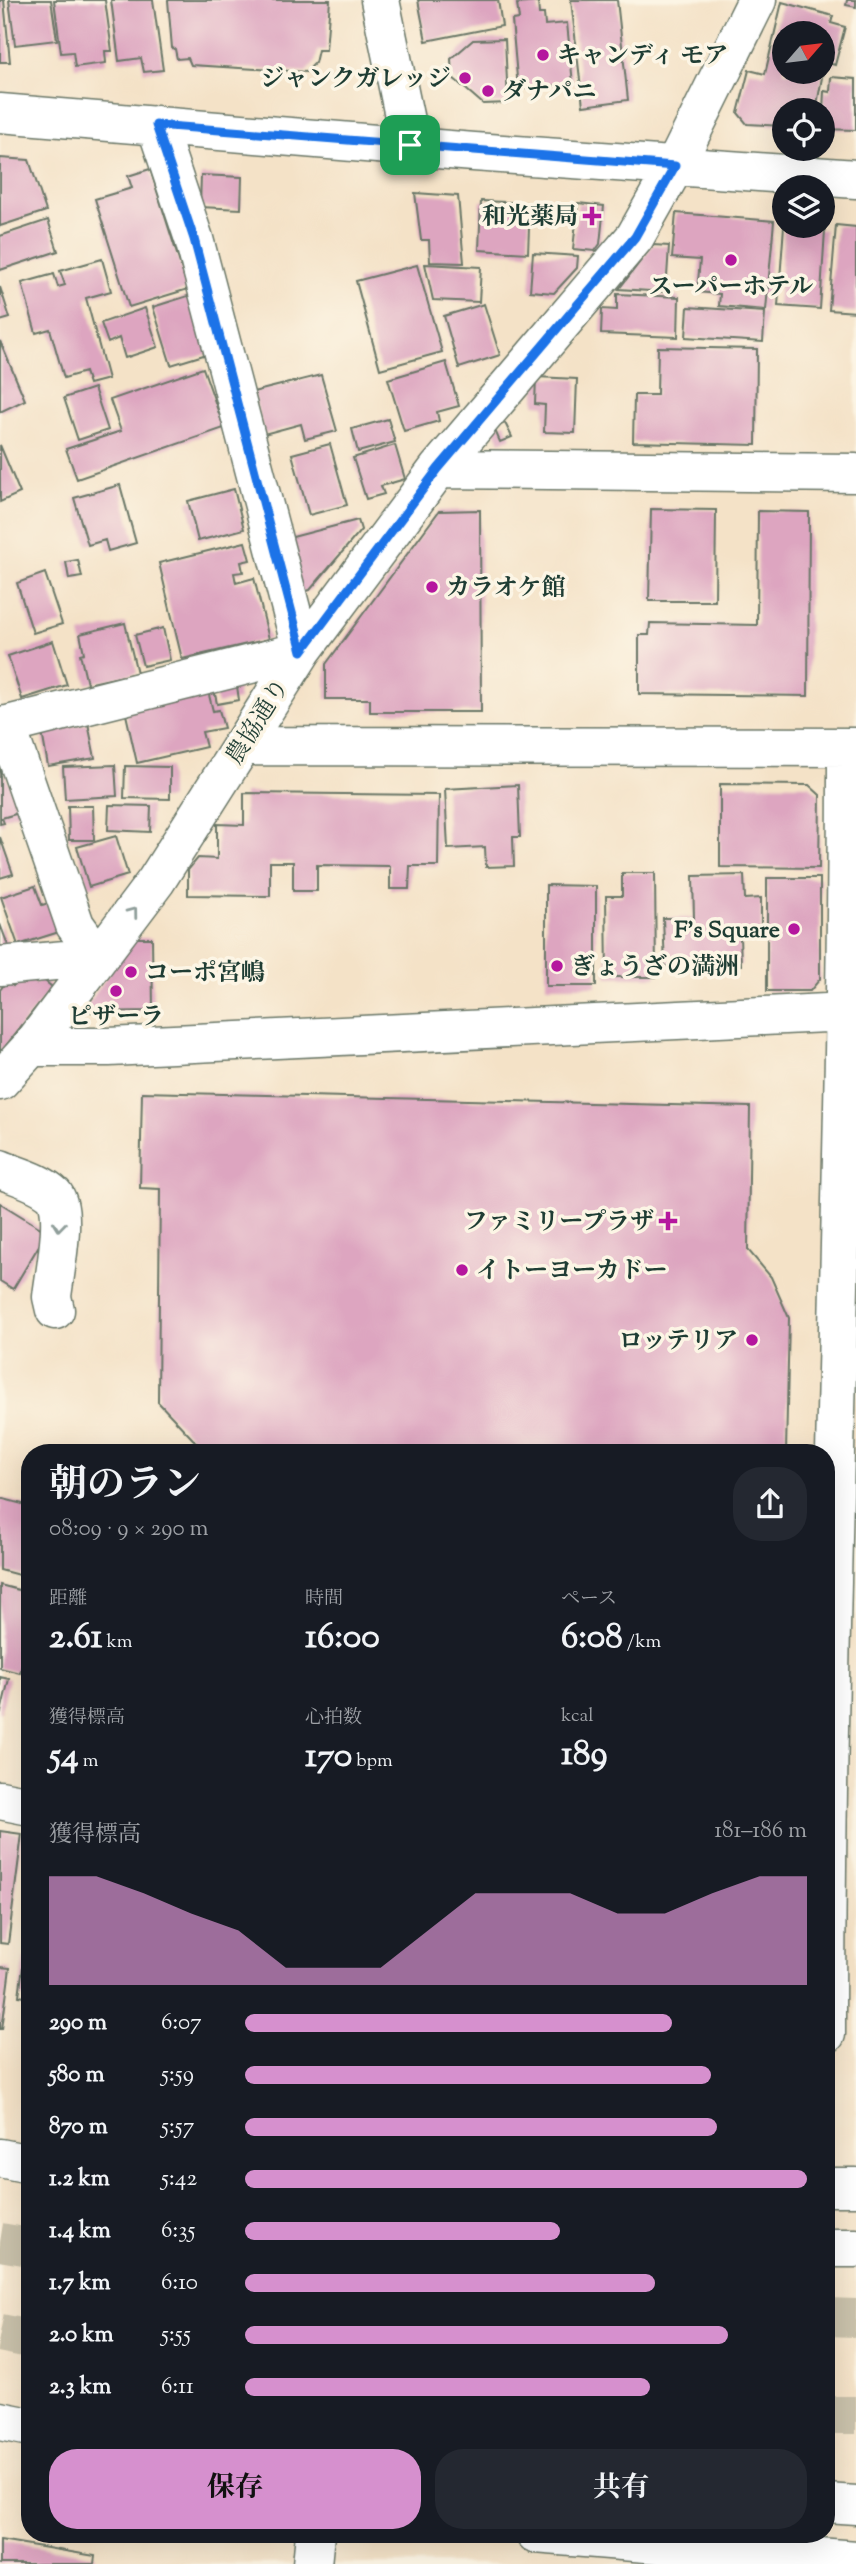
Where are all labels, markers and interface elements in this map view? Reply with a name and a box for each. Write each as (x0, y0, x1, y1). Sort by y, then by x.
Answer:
north arrow (772, 21, 835, 84)
map controls (772, 21, 835, 238)
place label: キャンディ モア (557, 40, 728, 74)
marker: キャンディ モア (535, 47, 551, 63)
place label: ジャンクガレッジ (260, 63, 451, 97)
marker: ジャンクガレッジ (457, 70, 473, 86)
place label: ダナパニ (502, 76, 597, 110)
marker: ダナパニ (480, 83, 496, 99)
button: locate (772, 98, 835, 161)
pin (380, 115, 440, 175)
icon: arrive (391, 126, 429, 164)
button: layers (772, 175, 835, 238)
place label: 和光薬局 (482, 201, 578, 235)
marker: 和光薬局 (584, 208, 600, 224)
marker: スーパーホテル (723, 252, 739, 268)
place label: スーパーホテル (649, 271, 813, 305)
place label: カラオケ館 (446, 572, 566, 606)
marker: カラオケ館 (424, 579, 440, 595)
street label: 農協通り (219, 672, 299, 772)
one-way arrow (124, 907, 137, 920)
place label: F’s Square (674, 914, 780, 948)
marker: F’s Square (786, 921, 802, 937)
place label: ぎょうざの満洲 (571, 951, 739, 985)
place label: コーポ宮嶋 (145, 957, 265, 991)
marker: ぎょうざの満洲 (549, 958, 565, 974)
marker: コーポ宮嶋 (123, 964, 139, 980)
marker: ピザーラ (108, 983, 124, 999)
place label: ピザーラ (68, 1001, 164, 1035)
place label: ファミリープラザ (464, 1206, 654, 1240)
marker: ファミリープラザ (660, 1213, 676, 1229)
one-way arrow (52, 1220, 67, 1232)
place label: イトーヨーカドー (476, 1255, 668, 1289)
marker: イトーヨーカドー (454, 1262, 470, 1278)
place label: ロッテリア (618, 1325, 738, 1359)
marker: ロッテリア (744, 1332, 760, 1348)
text: 朝のラン (49, 1460, 201, 1514)
button: share (733, 1467, 807, 1541)
text: 08:09 · 9 × 290 m (49, 1513, 208, 1546)
text: 距離 (49, 1586, 87, 1613)
text: 時間 (305, 1586, 343, 1613)
text: ペース (561, 1586, 617, 1613)
text: 2.61 (49, 1613, 102, 1664)
text: 16:00 (305, 1613, 380, 1664)
text: 6:08 (561, 1613, 623, 1664)
text: km (102, 1629, 133, 1656)
text: /km (623, 1629, 661, 1656)
text: kcal (561, 1703, 594, 1730)
text: 獲得標高 (49, 1705, 125, 1732)
text: 心拍数 (305, 1705, 362, 1732)
text: 189 (561, 1730, 607, 1781)
text: 54 (49, 1732, 79, 1783)
text: 170 (305, 1732, 352, 1783)
text: m (79, 1748, 98, 1775)
text: bpm (352, 1748, 393, 1775)
text: 181–186 m (714, 1815, 807, 1848)
text: 獲得標高 (49, 1819, 141, 1852)
text: 290 m (49, 2007, 107, 2040)
text: 6:07 (161, 2007, 202, 2040)
text: 580 m (49, 2059, 104, 2092)
text: 5:59 (161, 2059, 194, 2092)
text: 870 m (49, 2111, 108, 2144)
text: 5:57 (161, 2111, 194, 2144)
text: 1.2 km (49, 2163, 110, 2196)
text: 5:42 (161, 2163, 197, 2196)
text: 1.4 km (49, 2215, 111, 2248)
text: 6:35 (161, 2215, 195, 2248)
text: 1.7 km (49, 2267, 111, 2300)
text: 6:10 (161, 2267, 198, 2300)
text: 2.0 km (49, 2319, 114, 2352)
text: 5:55 (161, 2319, 191, 2352)
text: 2.3 km (49, 2371, 111, 2404)
text: 6:11 (161, 2371, 194, 2404)
button: 保存 (49, 2449, 421, 2529)
button: 共有 (435, 2449, 807, 2529)

